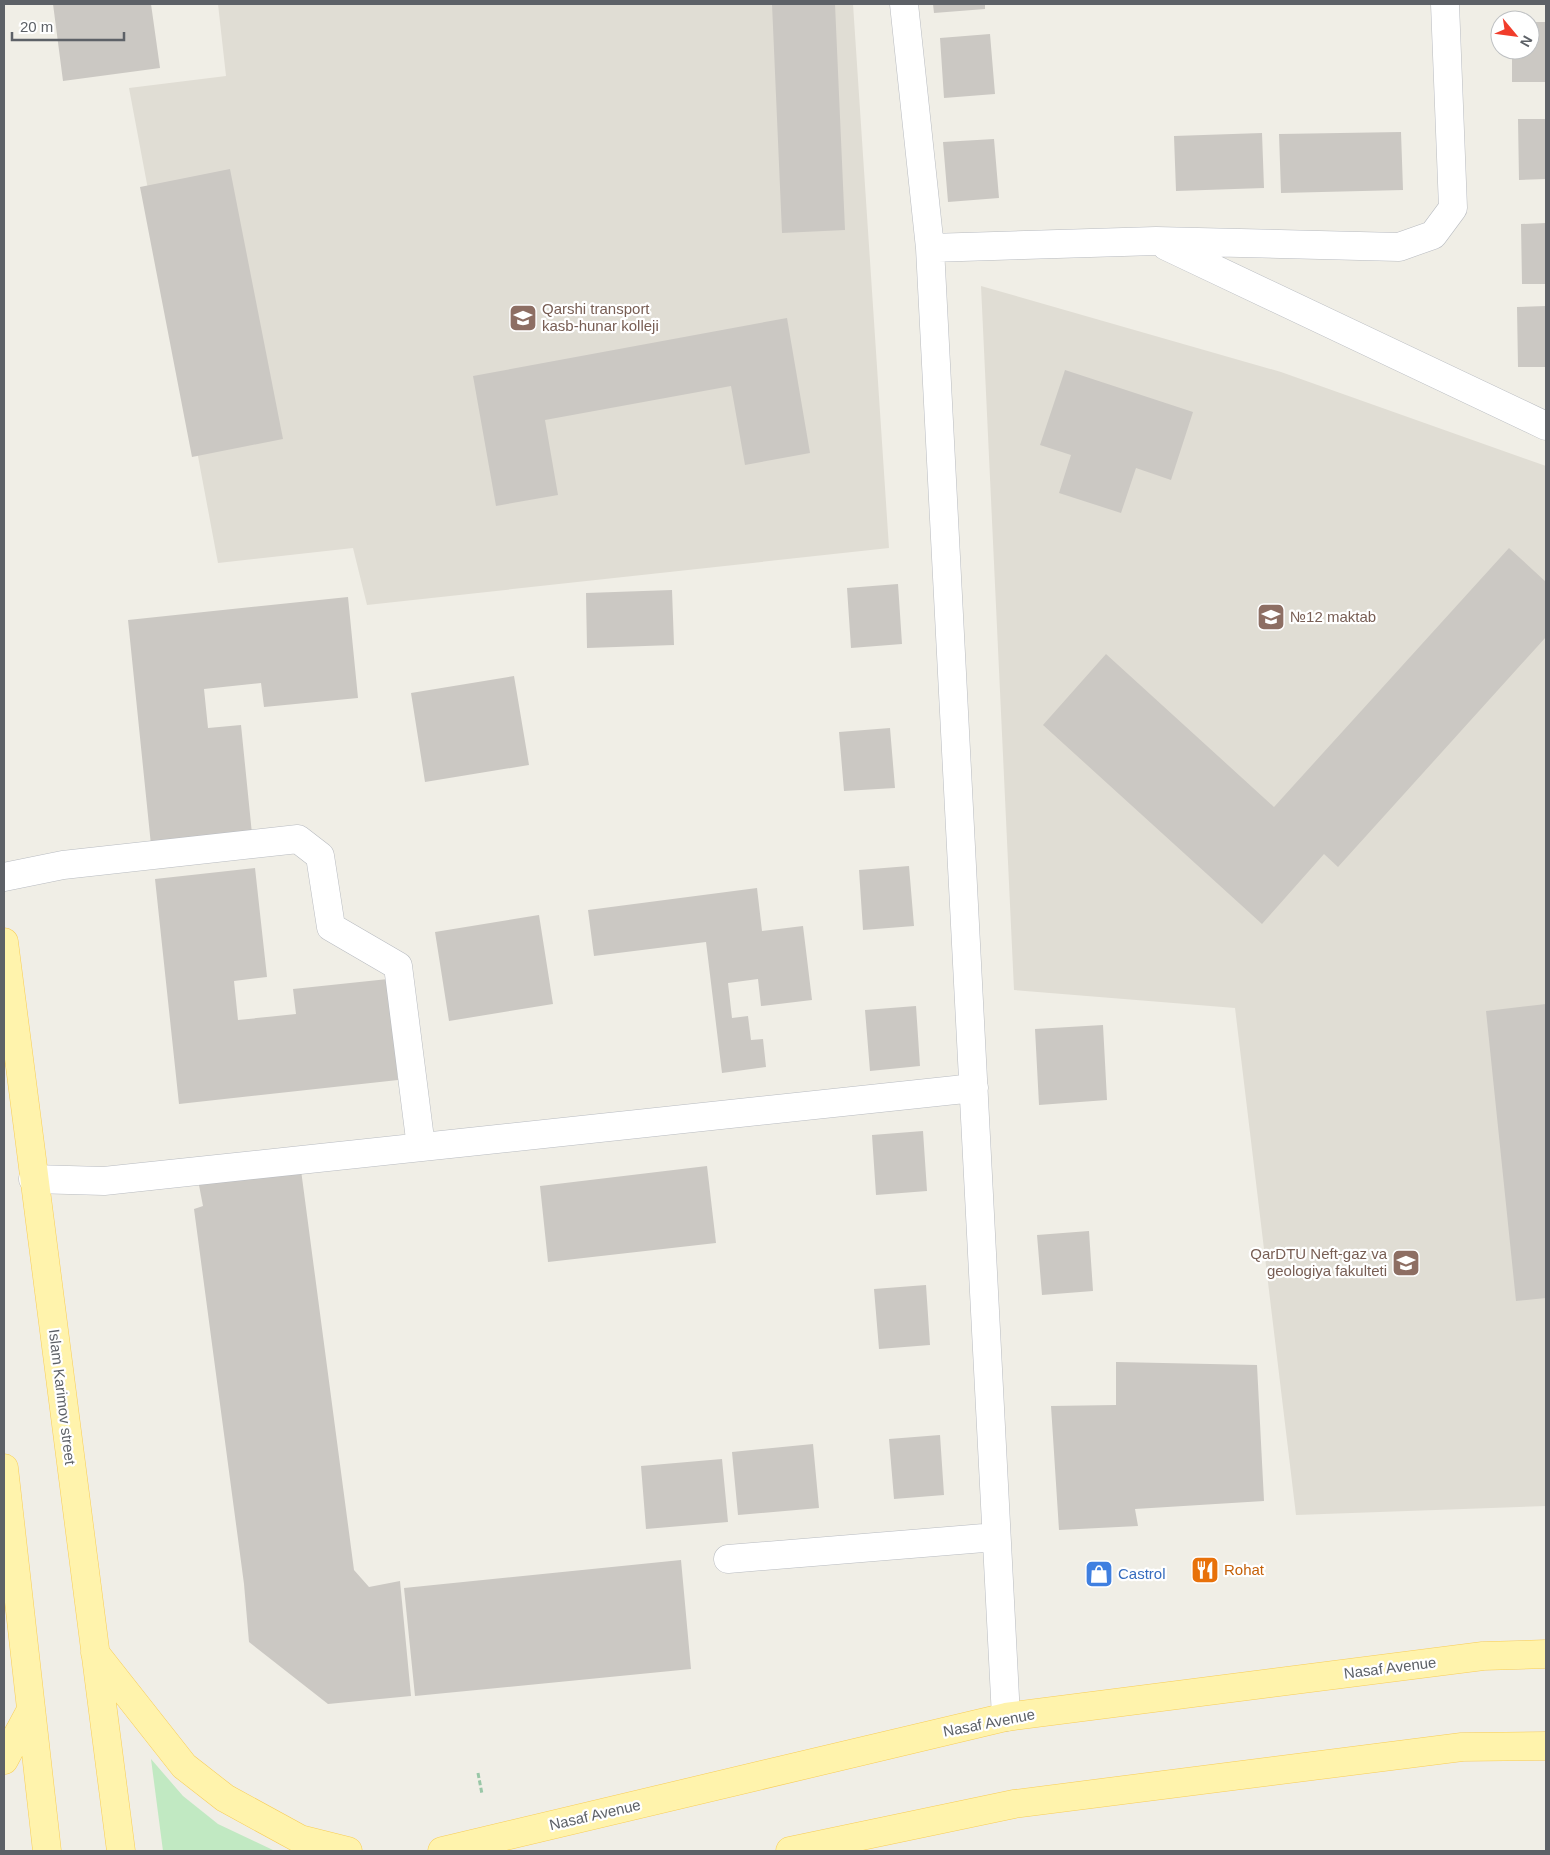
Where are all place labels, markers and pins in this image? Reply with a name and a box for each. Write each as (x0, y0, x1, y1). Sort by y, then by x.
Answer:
place label: Qarshi transport kasb-hunar kolleji (542, 300, 659, 334)
school or university icon: Qarshi transport kasb-hunar kolleji (508, 303, 538, 333)
school or university icon: №12 maktab (1256, 602, 1286, 632)
place label: №12 maktab (1290, 608, 1376, 625)
place label: QarDTU Neft-gaz va geologiya fakulteti (1250, 1245, 1388, 1279)
school or university icon: QarDTU Neft-gaz va geologiya fakulteti (1391, 1248, 1421, 1278)
restaurant icon: Rohat (1190, 1555, 1220, 1585)
shop icon: Castrol (1084, 1559, 1114, 1589)
place label: Rohat (1224, 1561, 1265, 1578)
place label: Castrol (1118, 1565, 1166, 1582)

